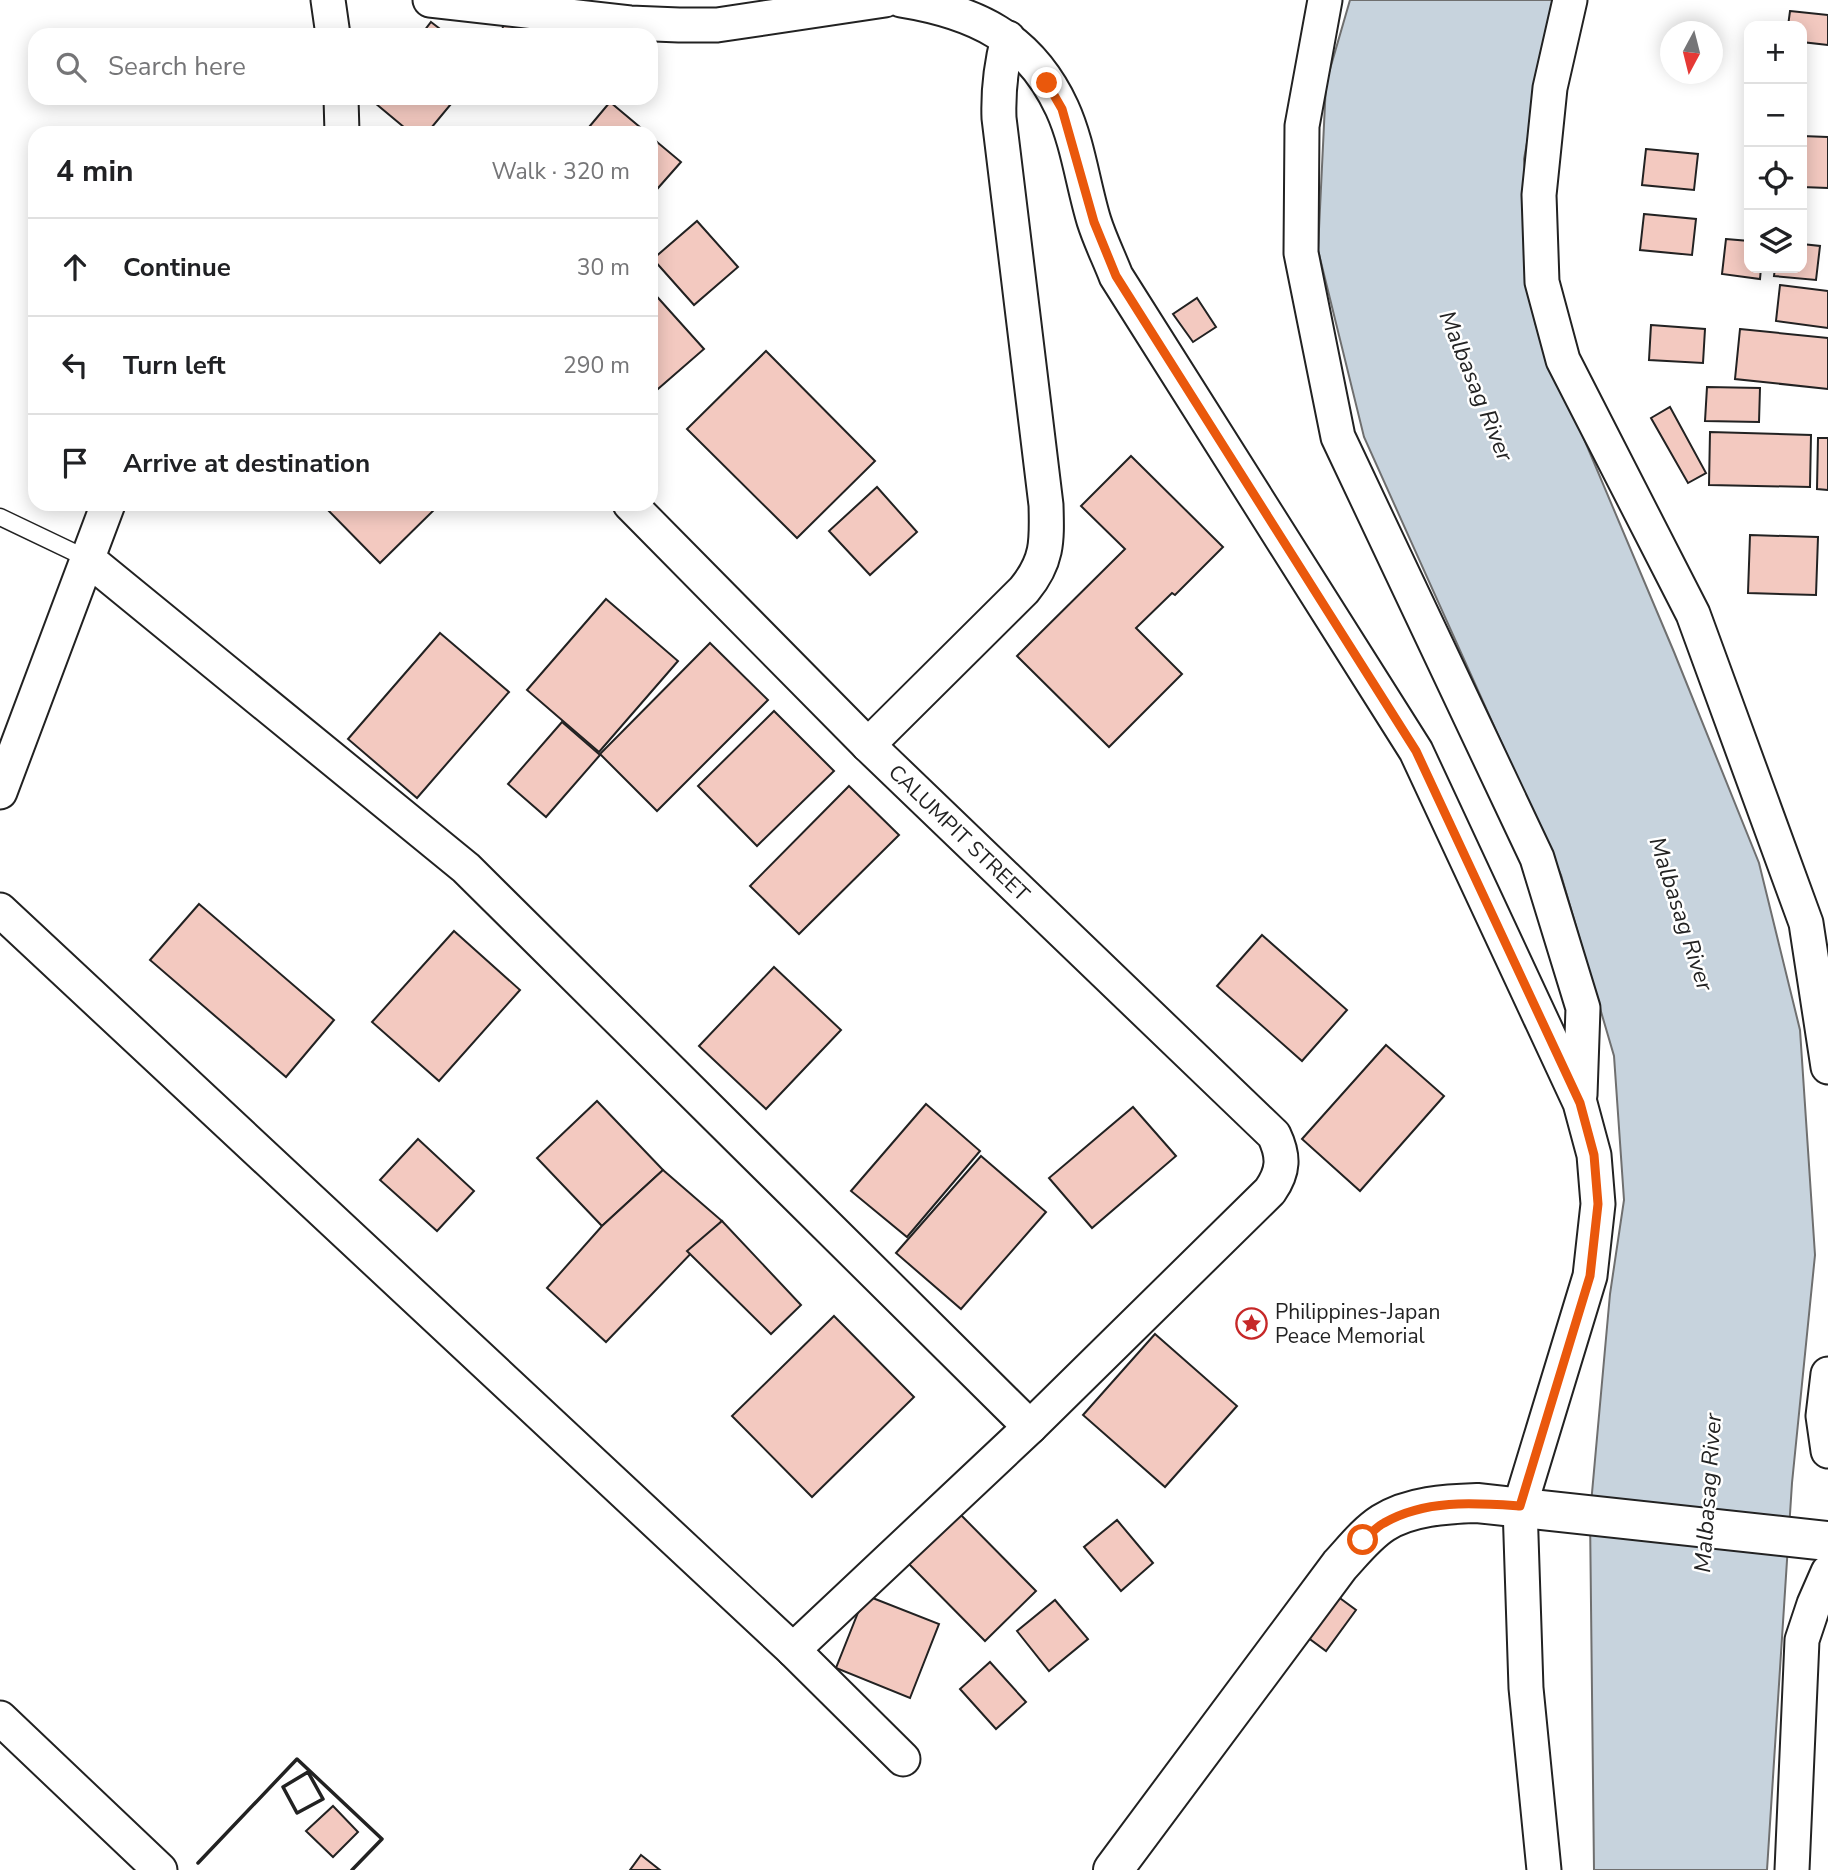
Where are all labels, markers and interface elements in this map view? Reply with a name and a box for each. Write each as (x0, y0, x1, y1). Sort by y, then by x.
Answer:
north arrow (1660, 21, 1723, 84)
map controls (1744, 21, 1807, 273)
button: + (1744, 21, 1807, 84)
search box (28, 28, 658, 105)
icon: search (52, 48, 90, 86)
text: Search here (108, 49, 246, 84)
route end (1031, 67, 1062, 98)
button: − (1744, 84, 1807, 147)
button: locate (1744, 147, 1807, 210)
text: 4 min (56, 151, 134, 192)
text: Walk · 320 m (491, 156, 630, 187)
button: layers (1744, 210, 1807, 273)
icon: ahead (56, 248, 94, 286)
text: Continue (123, 250, 231, 285)
text: 30 m (577, 252, 630, 283)
water label: Malbasag River (1432, 306, 1521, 467)
icon: left (56, 346, 94, 384)
text: Turn left (123, 348, 226, 383)
text: 290 m (563, 350, 630, 381)
icon: arrive (56, 444, 94, 482)
text: Arrive at destination (123, 446, 370, 481)
street label: CALUMPIT STREET (882, 758, 1036, 908)
water label: Malbasag River (1642, 833, 1721, 995)
place label: Philippines-Japan Peace Memorial (1275, 1298, 1440, 1350)
place icon: Philippines-Japan Peace Memorial (1235, 1307, 1269, 1341)
water label: Malbasag River (1687, 1411, 1729, 1574)
route start (1347, 1524, 1378, 1555)

